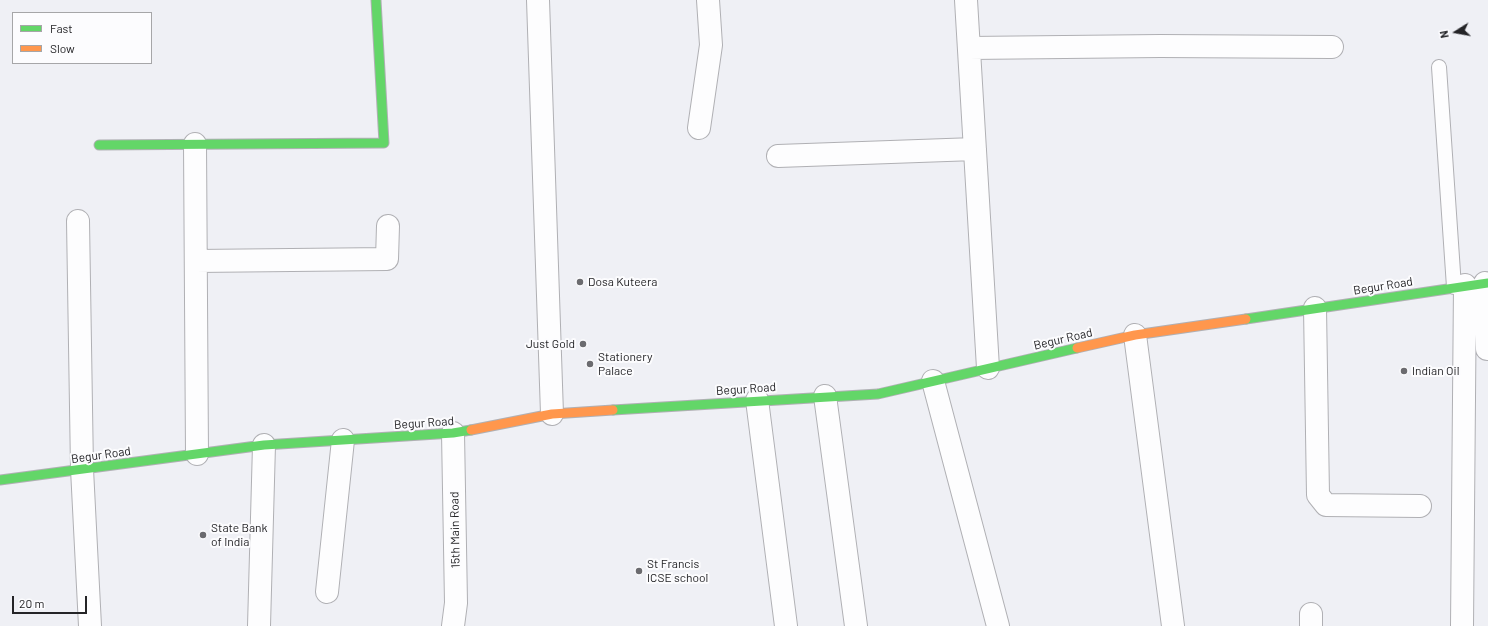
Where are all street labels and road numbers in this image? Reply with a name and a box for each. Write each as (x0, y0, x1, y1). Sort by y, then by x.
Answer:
street label: Begur Road (1352, 274, 1414, 298)
street label: Begur Road (1032, 325, 1094, 353)
street label: Begur Road (716, 380, 776, 398)
street label: Begur Road (394, 414, 454, 432)
street label: Begur Road (70, 444, 132, 466)
street label: 15th Main Road (447, 491, 463, 569)

